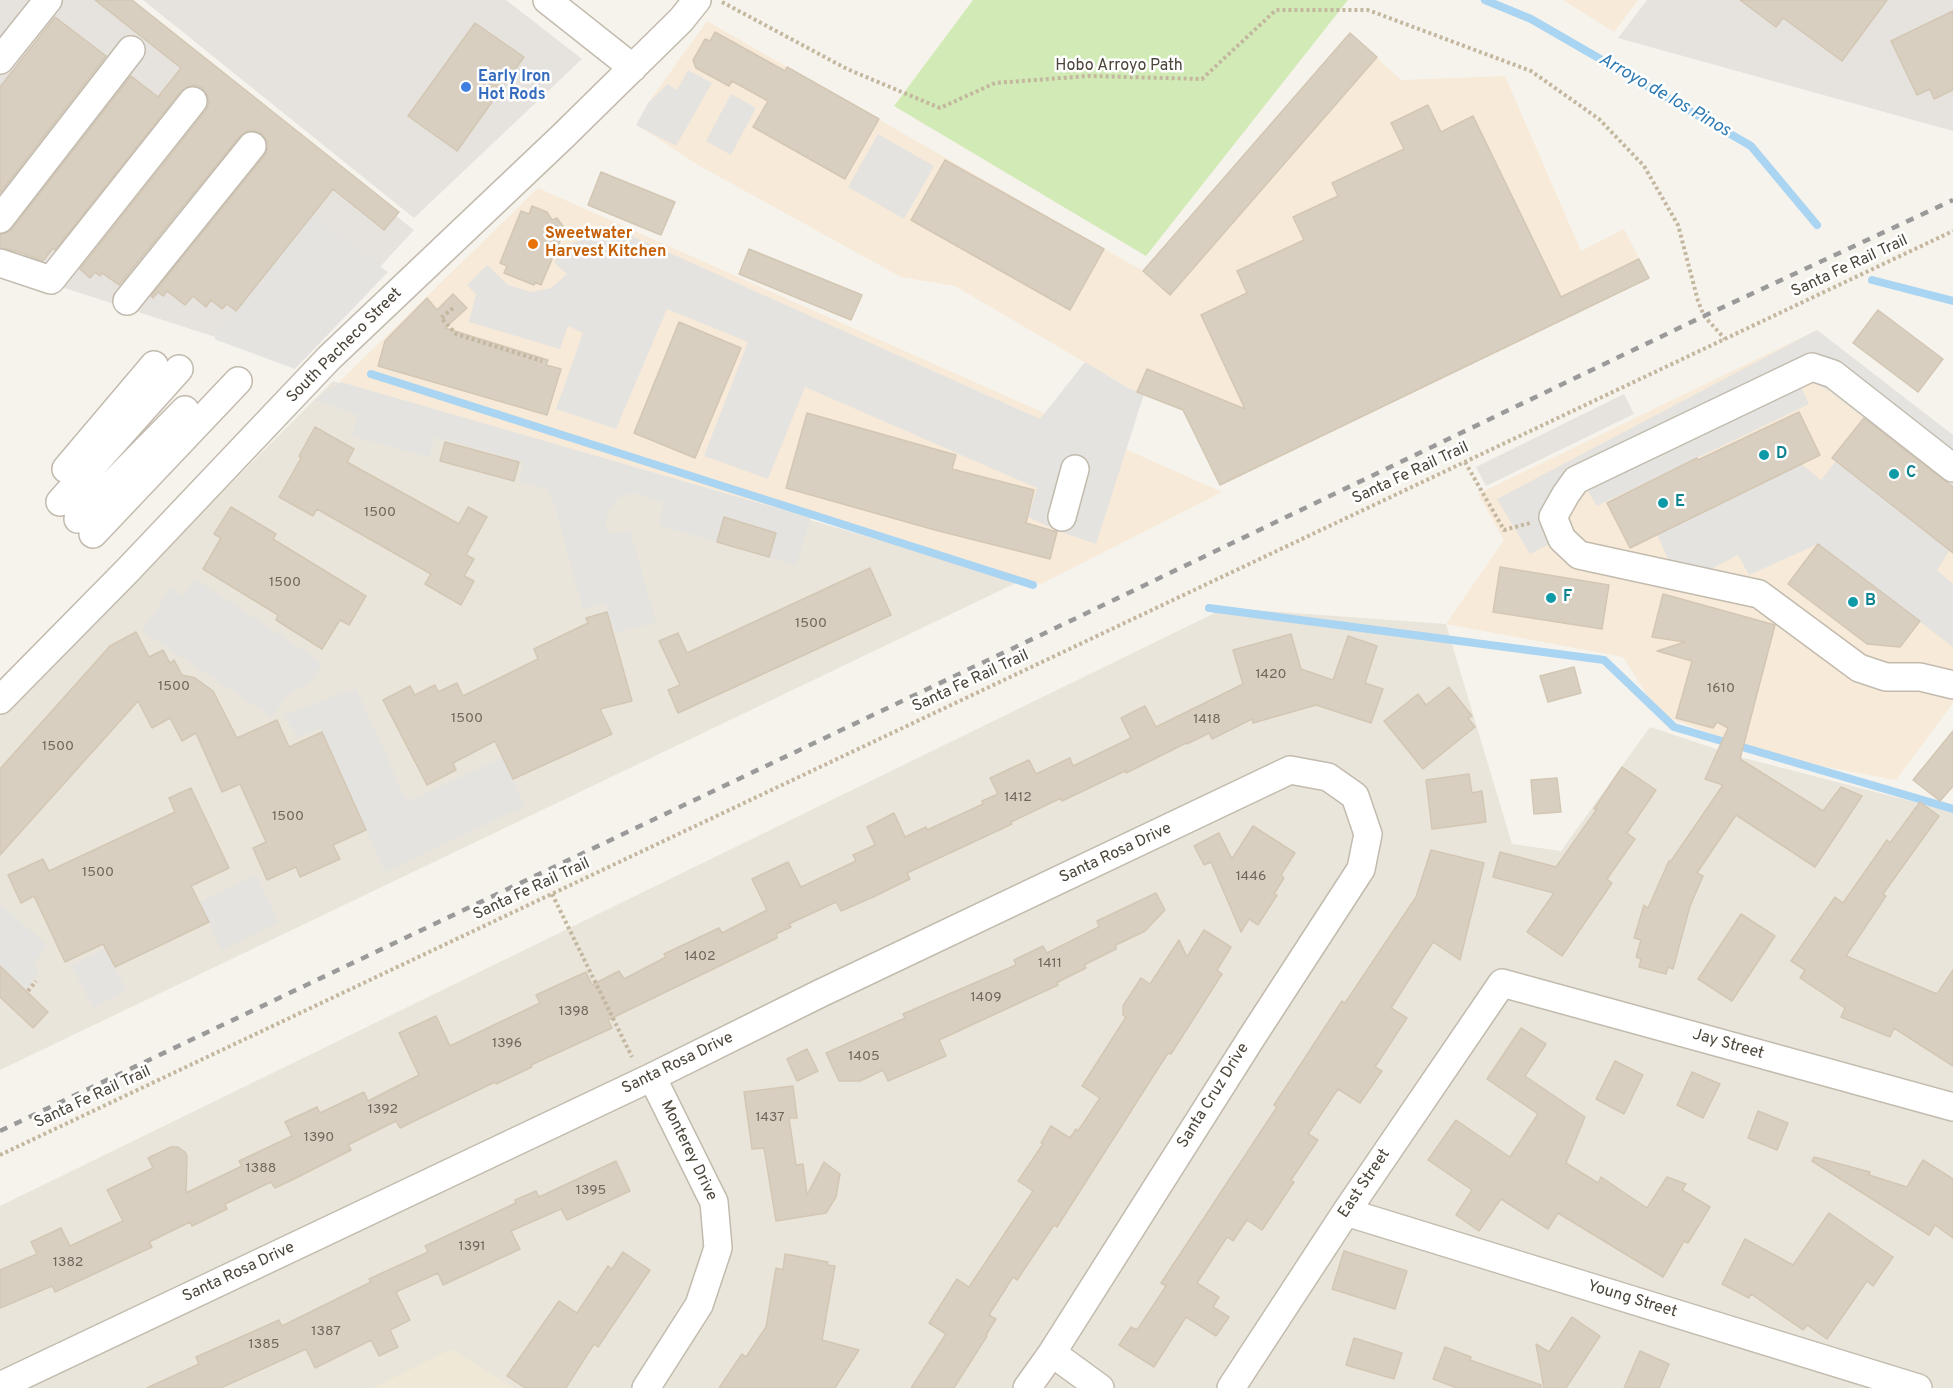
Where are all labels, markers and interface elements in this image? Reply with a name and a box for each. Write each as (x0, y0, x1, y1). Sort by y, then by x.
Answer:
water label: Arroyo de los Pinos (1594, 49, 1734, 143)
street label: Hobo Arroyo Path (1055, 57, 1183, 77)
place label: Early Iron Hot Rods (478, 68, 551, 106)
marker: Early Iron Hot Rods (459, 80, 473, 94)
place label: Sweetwater Harvest Kitchen (545, 225, 666, 263)
street label: Santa Fe Rail Trail (1789, 232, 1911, 302)
marker: Sweetwater Harvest Kitchen (526, 237, 540, 251)
street label: South Pacheco Street (283, 284, 407, 408)
street label: Santa Fe Rail Trail (1350, 439, 1472, 509)
place label: D (1776, 445, 1787, 465)
marker: D (1757, 448, 1771, 462)
place label: C (1906, 464, 1916, 484)
marker: C (1887, 467, 1901, 481)
place label: E (1675, 493, 1685, 513)
marker: E (1656, 496, 1670, 510)
house number: 1500 (364, 505, 396, 521)
house number: 1500 (269, 575, 301, 591)
place label: F (1563, 588, 1572, 608)
marker: F (1544, 591, 1558, 605)
place label: B (1865, 592, 1876, 612)
marker: B (1846, 595, 1860, 609)
house number: 1500 (795, 616, 827, 632)
street label: Santa Fe Rail Trail (910, 647, 1032, 717)
house number: 1420 (1255, 667, 1287, 683)
house number: 1500 (158, 679, 190, 695)
house number: 1610 (1707, 681, 1735, 697)
house number: 1500 (451, 711, 483, 727)
house number: 1418 (1193, 712, 1221, 728)
house number: 1500 (42, 739, 74, 755)
house number: 1412 (1004, 790, 1032, 806)
house number: 1500 (272, 809, 304, 825)
street label: Santa Rosa Drive (1057, 820, 1175, 888)
street label: Santa Fe Rail Trail (471, 855, 593, 925)
house number: 1500 (82, 865, 114, 881)
house number: 1446 (1236, 869, 1266, 885)
house number: 1402 (684, 949, 716, 965)
house number: 1411 (1038, 956, 1062, 972)
house number: 1409 (971, 990, 1001, 1006)
house number: 1398 (559, 1004, 589, 1020)
street label: Jay Street (1690, 1026, 1766, 1064)
street label: Santa Rosa Drive (619, 1029, 737, 1099)
house number: 1396 (492, 1036, 522, 1052)
street label: Santa Cruz Drive (1174, 1040, 1254, 1152)
house number: 1405 (848, 1049, 880, 1065)
street label: Santa Fe Rail Trail (32, 1063, 154, 1133)
street label: Monterey Drive (655, 1098, 721, 1204)
house number: 1392 (368, 1102, 398, 1118)
house number: 1437 (755, 1110, 785, 1126)
house number: 1390 (304, 1130, 334, 1146)
street label: East Street (1335, 1146, 1395, 1222)
house number: 1388 (246, 1161, 276, 1177)
house number: 1395 (576, 1183, 606, 1199)
street label: Santa Rosa Drive (180, 1239, 298, 1307)
house number: 1391 (459, 1239, 485, 1255)
house number: 1382 (53, 1255, 83, 1271)
street label: Young Street (1585, 1277, 1679, 1323)
house number: 1387 (311, 1324, 341, 1340)
house number: 1385 (249, 1337, 279, 1353)

